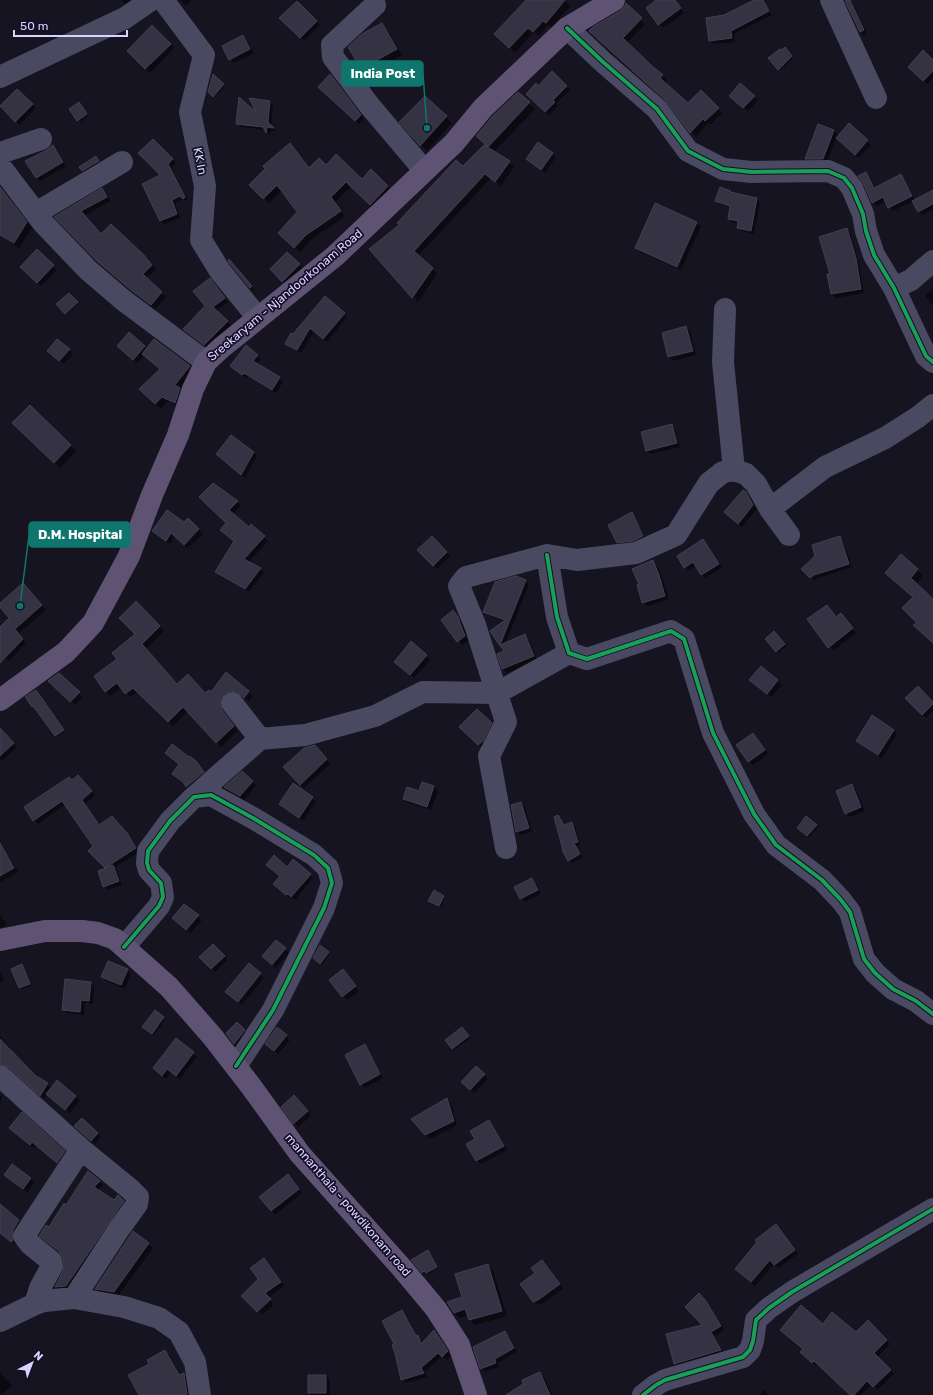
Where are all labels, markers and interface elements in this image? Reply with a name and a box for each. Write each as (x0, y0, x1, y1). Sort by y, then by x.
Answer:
scale bar (14, 12, 127, 38)
text: 50 m (20, 19, 48, 33)
callout: India Post (342, 61, 423, 86)
text: India Post (351, 66, 415, 81)
street label: KK ln (190, 146, 210, 176)
street label: Sreekaryam - Njandoorkonam Road (205, 226, 365, 364)
callout: D.M. Hospital (29, 522, 130, 547)
text: D.M. Hospital (38, 527, 122, 542)
street label: mannanthala - powdikonam road (282, 1131, 414, 1279)
north arrow (12, 1343, 52, 1383)
text: N (31, 1348, 46, 1363)

